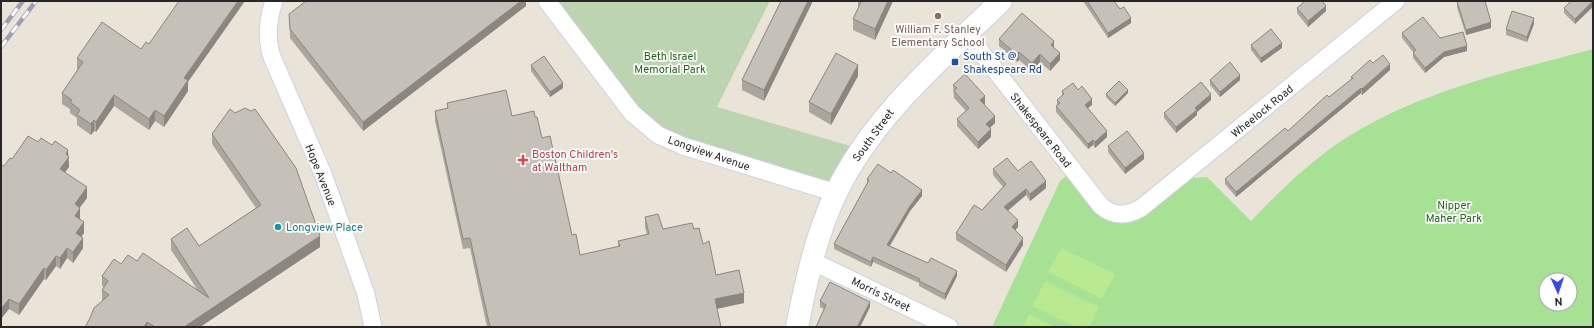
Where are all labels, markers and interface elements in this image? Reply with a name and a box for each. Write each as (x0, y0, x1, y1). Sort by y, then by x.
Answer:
marker: William F. Stanley Elementary School (933, 11, 943, 21)
place label: William F. Stanley Elementary School (891, 23, 985, 50)
park label: Beth Israel Memorial Park (634, 50, 706, 77)
place label: South St @ Shakespeare Rd (963, 50, 1042, 77)
marker: South St @ Shakespeare Rd (950, 57, 960, 67)
street label: Wheelock Road (1229, 82, 1297, 141)
street label: Shakespeare Road (1007, 90, 1074, 171)
street label: South Street (850, 107, 898, 165)
street label: Longview Avenue (666, 133, 752, 175)
street label: Hope Avenue (301, 143, 339, 208)
place label: Boston Children's at Waltham (532, 148, 618, 175)
marker: Boston Children's at Waltham (517, 154, 529, 166)
park label: Nipper Maher Park (1426, 199, 1482, 226)
place label: Longview Place (286, 221, 363, 235)
marker: Longview Place (273, 222, 283, 232)
north arrow (1538, 272, 1578, 312)
street label: Morris Street (849, 275, 912, 315)
text: N (1554, 294, 1563, 308)

